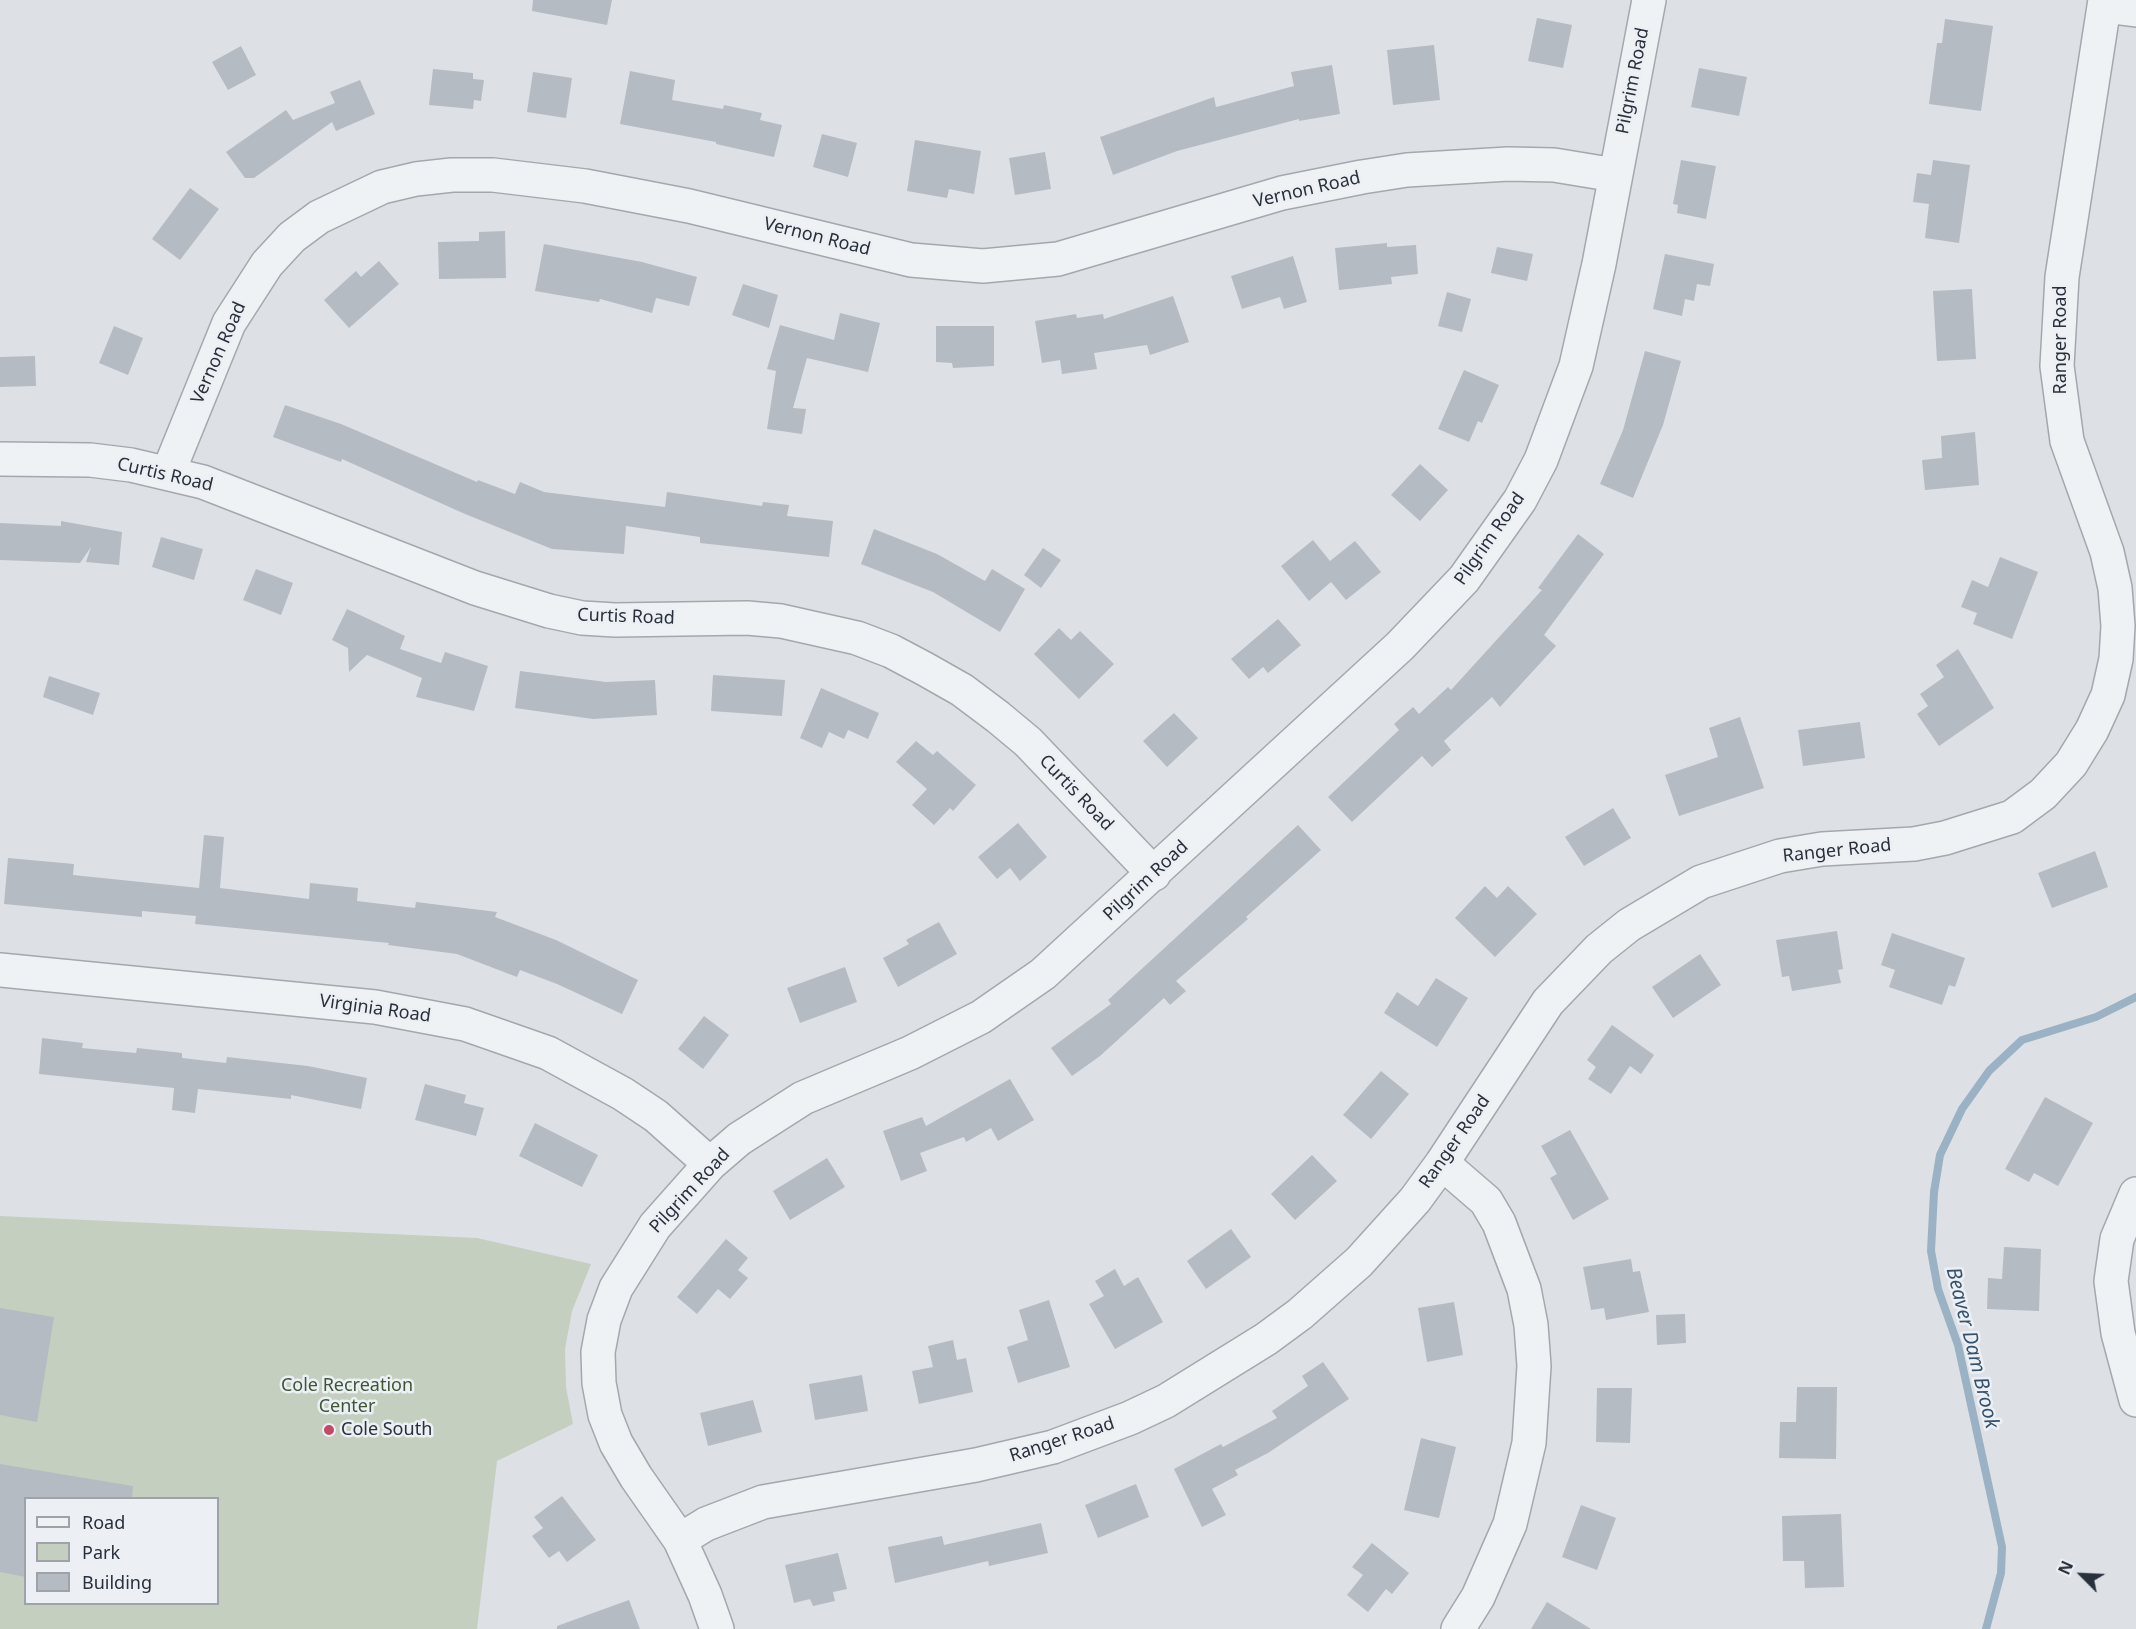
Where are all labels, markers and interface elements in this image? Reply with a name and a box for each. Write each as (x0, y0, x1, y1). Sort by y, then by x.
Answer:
street label: Pilgrim Road (1612, 26, 1654, 136)
street label: Vernon Road (1251, 167, 1363, 213)
street label: Vernon Road (761, 213, 873, 261)
street label: Ranger Road (2050, 285, 2072, 395)
street label: Vernon Road (187, 299, 251, 407)
street label: Curtis Road (115, 453, 215, 497)
street label: Pilgrim Road (1450, 489, 1530, 589)
street label: Curtis Road (577, 605, 675, 629)
street label: Curtis Road (1034, 750, 1118, 836)
street label: Ranger Road (1782, 835, 1892, 867)
street label: Pilgrim Road (1099, 836, 1193, 926)
street label: Virginia Road (318, 990, 432, 1028)
street label: Ranger Road (1415, 1091, 1495, 1193)
street label: Pilgrim Road (645, 1144, 735, 1238)
water label: Beaver Dam Brook (1940, 1265, 2004, 1431)
park label: Cole Recreation Center (281, 1375, 413, 1418)
street label: Ranger Road (1007, 1413, 1117, 1467)
place label: Cole South (341, 1419, 432, 1441)
marker: Cole South (322, 1423, 336, 1437)
legend (24, 1497, 219, 1605)
text: Road (82, 1510, 125, 1534)
text: Park (82, 1540, 120, 1564)
north arrow (2052, 1545, 2112, 1605)
text: N (2053, 1557, 2078, 1578)
text: Building (82, 1570, 152, 1594)

